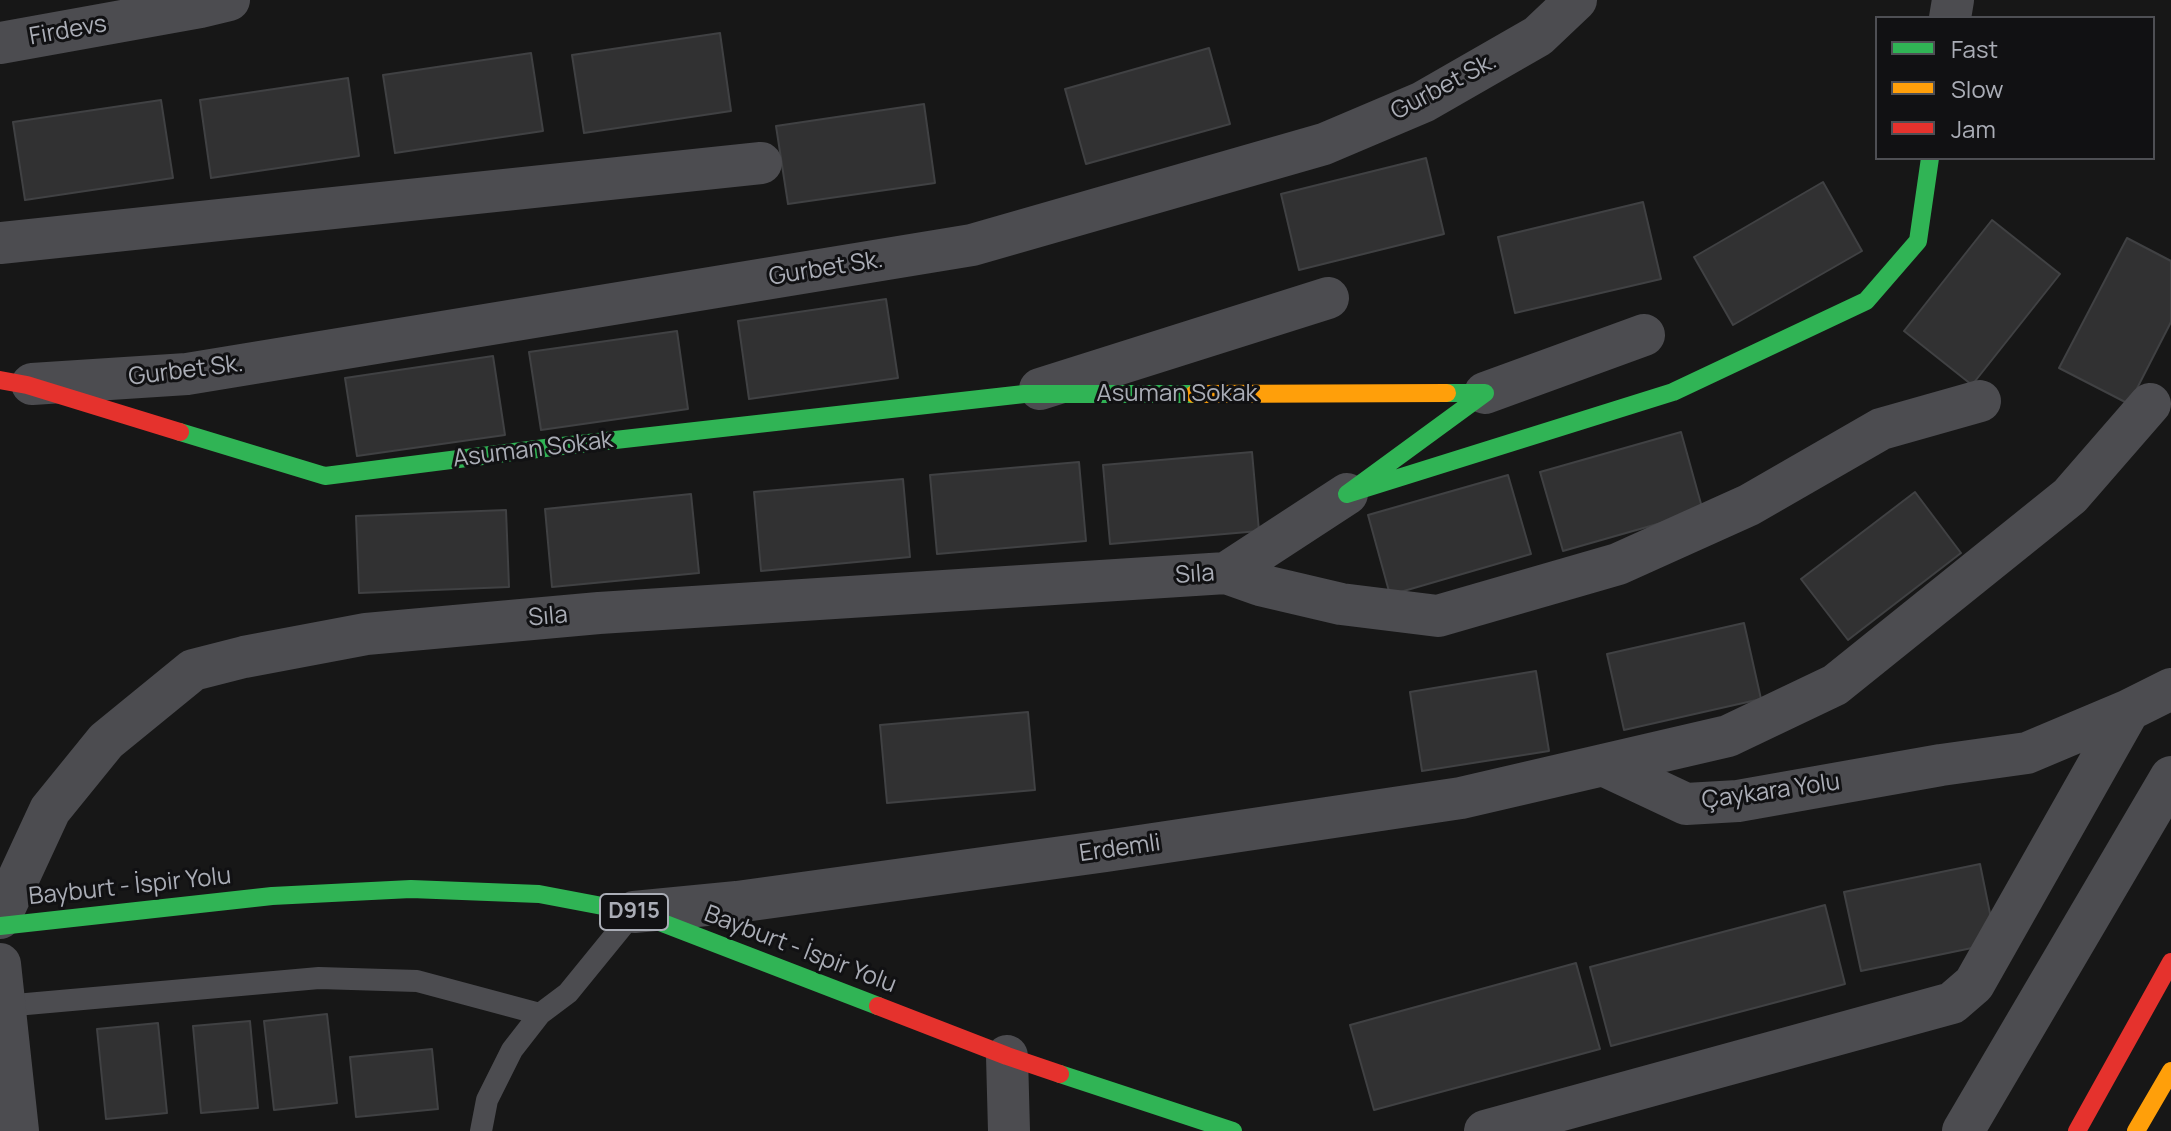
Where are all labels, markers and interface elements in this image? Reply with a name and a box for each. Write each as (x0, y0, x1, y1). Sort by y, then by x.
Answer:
street label: Firdevs (27, 10, 109, 52)
legend (1875, 16, 2155, 160)
text: Fast (1951, 32, 1998, 65)
street label: Gurbet Sk. (1386, 47, 1502, 127)
text: Slow (1951, 72, 2004, 105)
text: Jam (1951, 112, 1996, 145)
street label: Gurbet Sk. (767, 246, 885, 292)
street label: Gurbet Sk. (127, 350, 245, 392)
street label: Asuman Sokak (1097, 380, 1257, 408)
street label: Asuman Sokak (451, 426, 615, 474)
street label: Sıla (1174, 559, 1216, 591)
street label: Sıla (527, 601, 569, 633)
street label: Çaykara Yolu (1700, 768, 1842, 816)
street label: Erdemli (1078, 829, 1162, 869)
street label: Bayburt - İspir Yolu (27, 862, 233, 912)
road number: D915 (600, 894, 668, 930)
street label: Bayburt - İspir Yolu (700, 900, 900, 1000)

